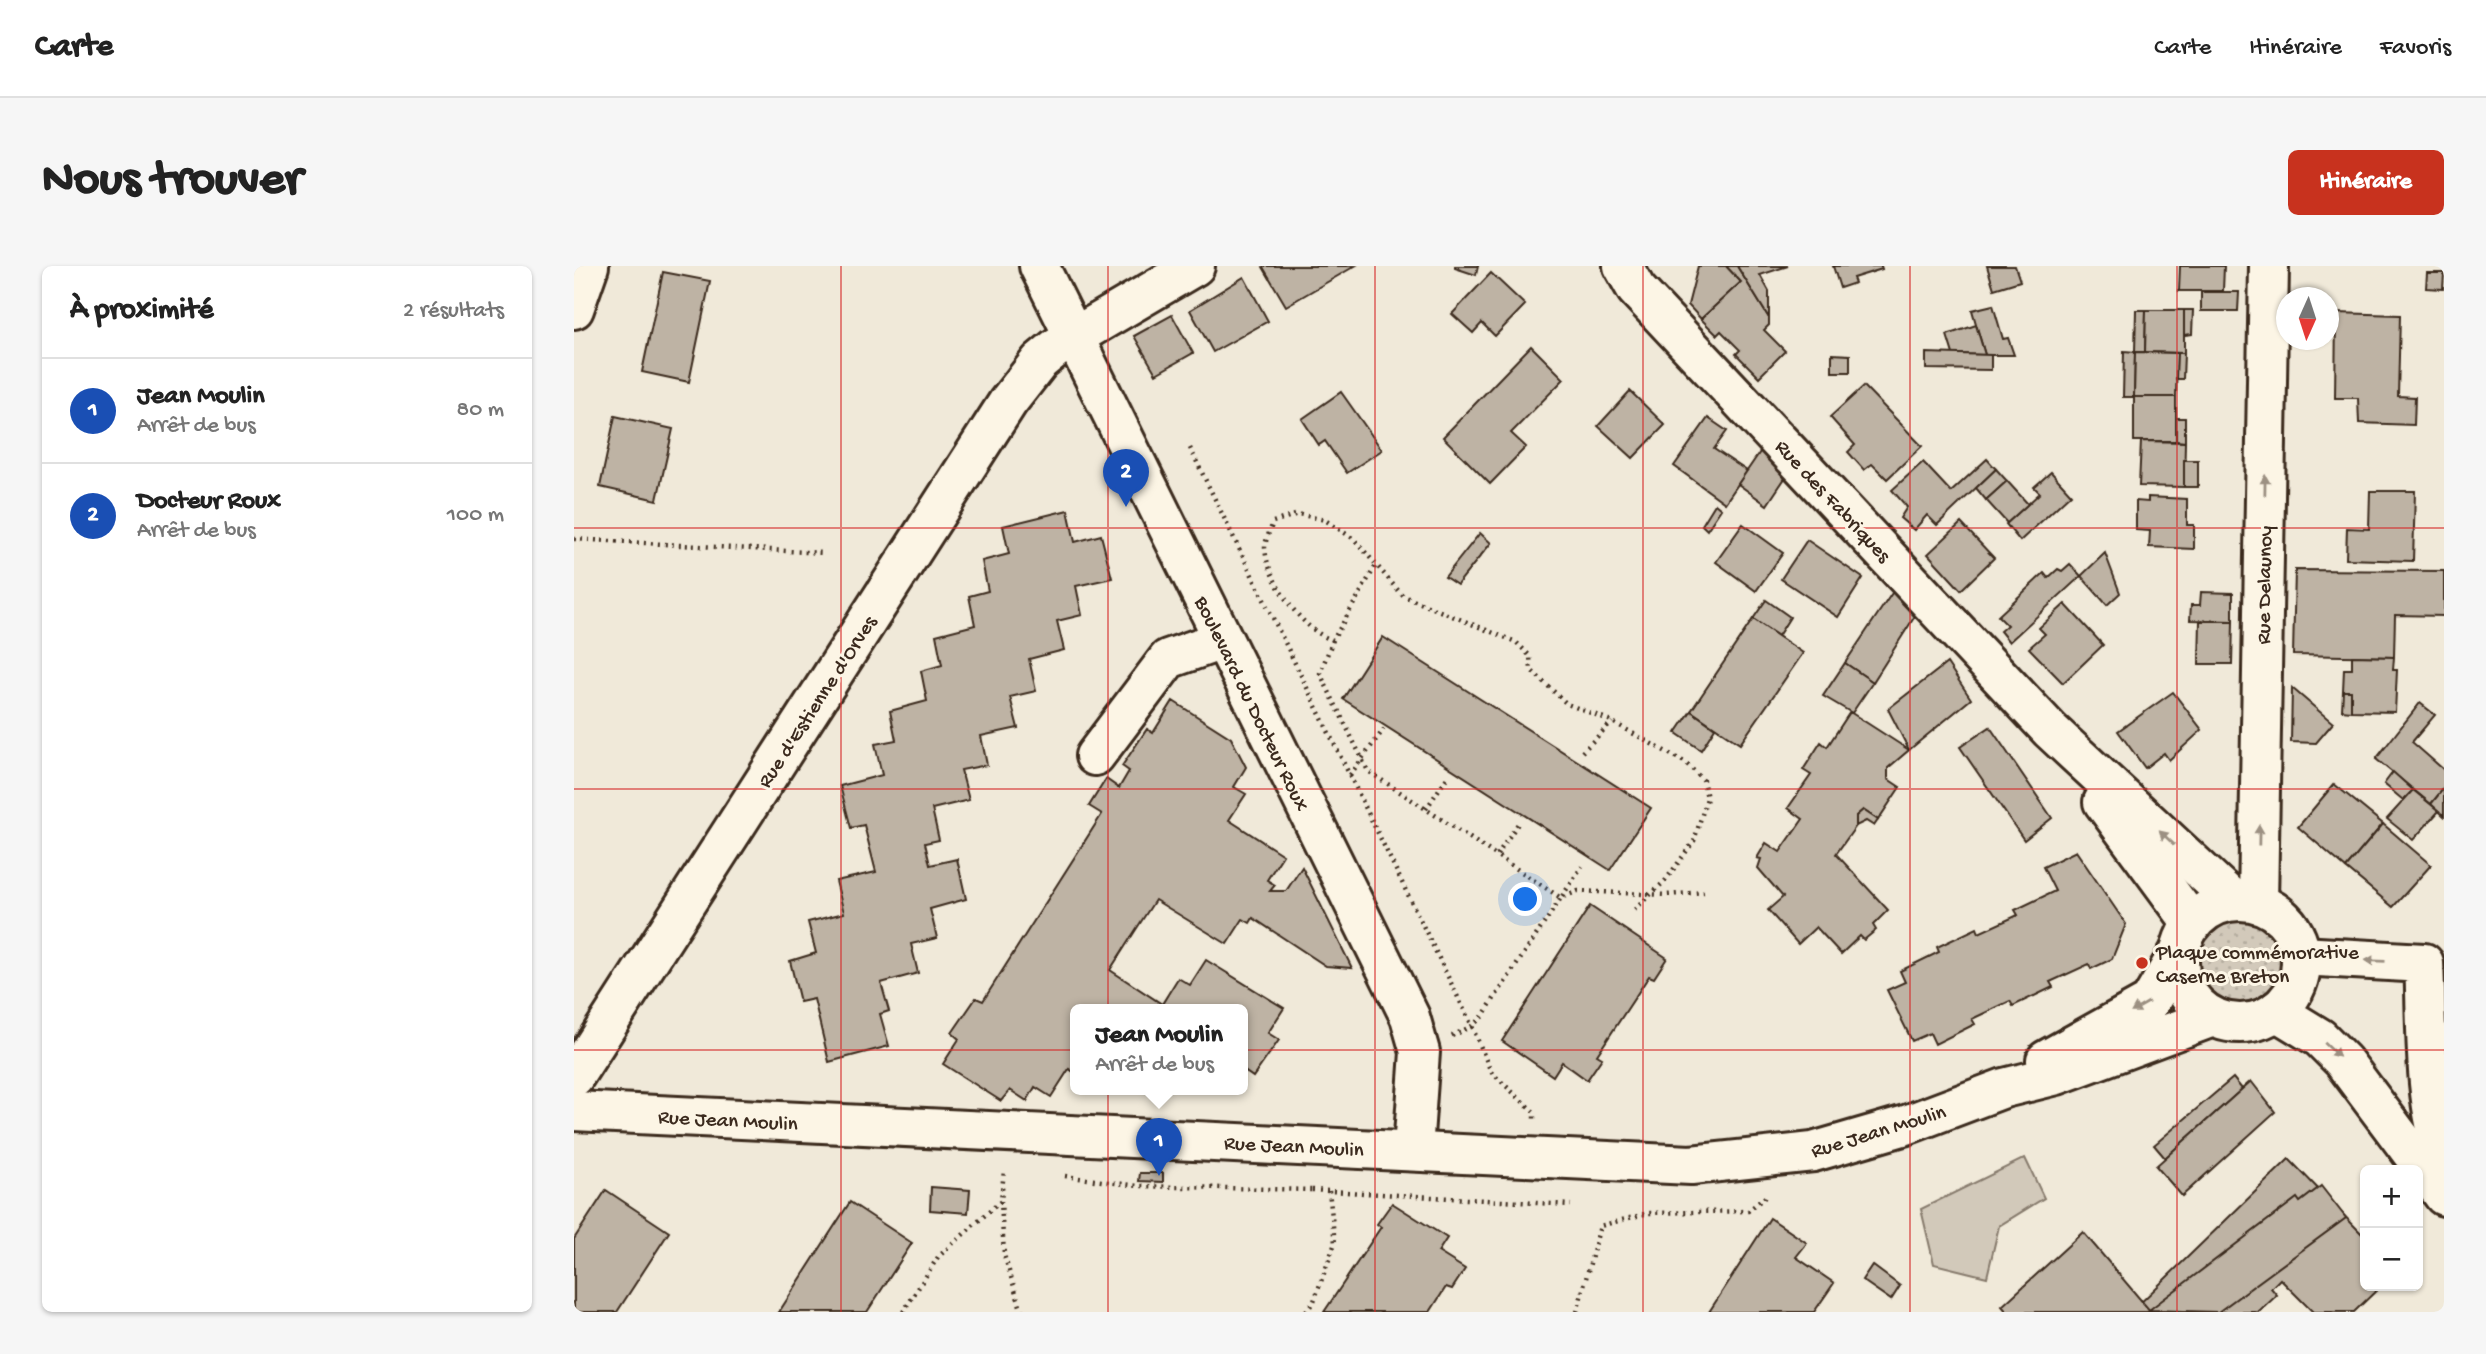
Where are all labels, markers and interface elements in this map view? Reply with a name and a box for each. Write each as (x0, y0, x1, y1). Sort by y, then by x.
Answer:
text: Carte (35, 29, 113, 67)
text: Carte (2154, 34, 2211, 63)
text: Itinéraire (2249, 34, 2342, 63)
text: Favoris (2380, 34, 2451, 63)
button: Itinéraire (2288, 150, 2444, 215)
text: Nous trouver (42, 153, 302, 211)
north arrow (2276, 287, 2339, 350)
text: À proximité (70, 294, 214, 329)
text: 2 résultats (403, 298, 504, 325)
text: Jean Moulin (137, 382, 265, 413)
text: 1 (88, 397, 98, 424)
text: 80 m (457, 397, 504, 424)
text: Arrêt de bus (137, 413, 256, 440)
street label: Rue des Fabriques (1768, 436, 1896, 570)
pin: 2 (1103, 449, 1149, 507)
one-way arrow (2259, 474, 2271, 496)
text: Docteur Roux (137, 487, 281, 518)
text: 2 (87, 502, 99, 529)
text: 100 m (447, 502, 504, 529)
text: Arrêt de bus (137, 518, 256, 545)
street label: Rue Delaunoy (2253, 526, 2280, 645)
street label: Boulevard du Docteur Roux (1186, 592, 1313, 816)
street label: Rue d'Estienne d'Orves (754, 611, 885, 794)
one-way arrow (2253, 824, 2265, 846)
one-way arrow (2159, 830, 2176, 846)
your location (1508, 882, 1542, 916)
place label: Plaque commémorative Caserne Breton (2155, 942, 2360, 991)
marker: Plaque commémorative Caserne Breton (2134, 955, 2150, 971)
one-way arrow (2364, 955, 2386, 966)
one-way arrow (2131, 1001, 2150, 1013)
popup (1070, 1004, 1248, 1095)
text: Jean Moulin (1095, 1021, 1223, 1052)
one-way arrow (2323, 1042, 2340, 1058)
text: Arrêt de bus (1095, 1052, 1214, 1079)
street label: Rue Jean Moulin (1809, 1101, 1950, 1166)
street label: Rue Jean Moulin (657, 1106, 798, 1139)
pin: 1 (1136, 1118, 1182, 1176)
street label: Rue Jean Moulin (1223, 1132, 1364, 1165)
map controls (2360, 1165, 2423, 1291)
button: + (2360, 1165, 2423, 1228)
button: − (2360, 1228, 2423, 1291)

